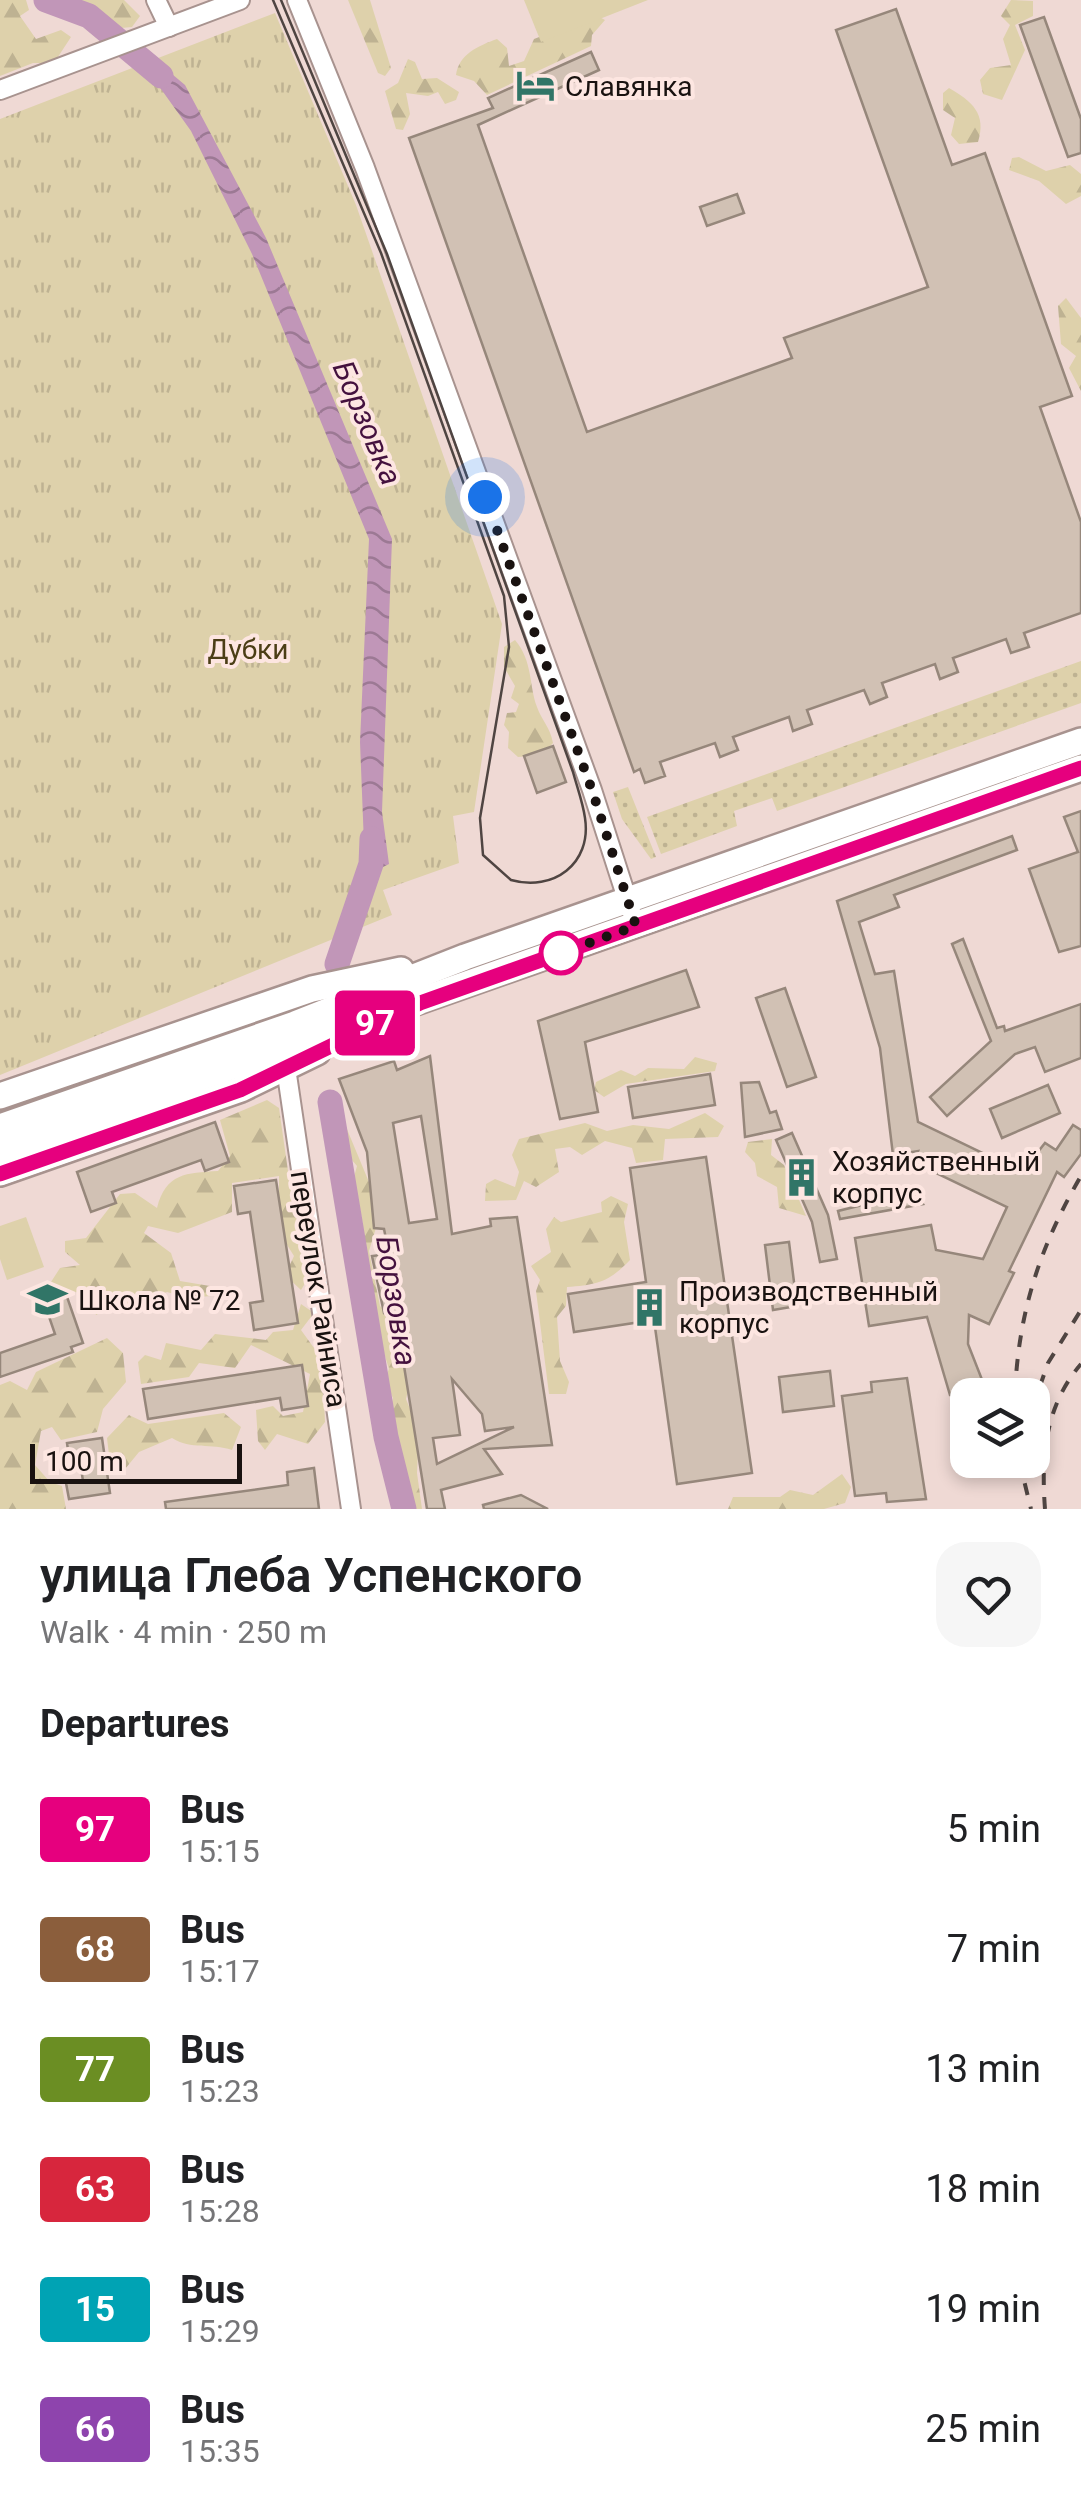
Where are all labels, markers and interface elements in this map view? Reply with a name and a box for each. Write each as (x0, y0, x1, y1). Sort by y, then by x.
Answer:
hotel icon: Славянка (514, 65, 556, 107)
place label: Славянка (565, 70, 693, 103)
water label: Борзовка (326, 356, 409, 490)
your location (460, 472, 510, 522)
park label: Дубки (208, 633, 288, 666)
unlabelled marker (540, 932, 582, 974)
line badge: 97 (330, 990, 420, 1056)
text: 97 (355, 1003, 395, 1044)
place label: Хозяйственный корпус (832, 1145, 1040, 1210)
building icon: Хозяйственный корпус (781, 1156, 823, 1198)
street label: переулок Райниса (283, 1168, 354, 1410)
water label: Борзовка (369, 1233, 424, 1368)
place label: Производственный корпус (679, 1275, 938, 1340)
school or university icon: Школа № 72 (27, 1279, 69, 1321)
place label: Школа № 72 (78, 1284, 241, 1317)
building icon: Производственный корпус (628, 1286, 670, 1328)
map controls (950, 1378, 1050, 1478)
button: layers (950, 1378, 1050, 1478)
scale bar (30, 1439, 242, 1484)
text: 100 m (45, 1445, 124, 1478)
button: heart (936, 1542, 1041, 1647)
text: улица Глеба Успенского (40, 1547, 582, 1604)
text: Walk · 4 min · 250 m (40, 1613, 327, 1651)
text: Departures (40, 1702, 230, 1746)
text: Bus (180, 1788, 245, 1832)
text: 5 min (947, 1807, 1041, 1851)
text: 97 (75, 1809, 115, 1850)
text: 15:15 (180, 1832, 260, 1870)
text: Bus (180, 1908, 245, 1952)
text: 7 min (947, 1927, 1041, 1971)
text: 68 (75, 1929, 115, 1970)
text: 15:17 (180, 1952, 260, 1990)
text: Bus (180, 2028, 245, 2072)
text: 13 min (925, 2047, 1041, 2091)
text: 77 (75, 2049, 115, 2090)
text: 15:23 (180, 2072, 260, 2110)
text: Bus (180, 2148, 245, 2192)
text: 18 min (925, 2167, 1041, 2211)
text: 63 (75, 2169, 115, 2210)
text: 15:28 (180, 2192, 260, 2230)
text: Bus (180, 2268, 245, 2312)
text: 19 min (925, 2287, 1041, 2331)
text: 15 (75, 2289, 115, 2330)
text: 15:29 (180, 2312, 260, 2350)
text: Bus (180, 2388, 245, 2432)
text: 25 min (925, 2407, 1041, 2451)
text: 66 (75, 2409, 115, 2450)
text: 15:35 (180, 2432, 260, 2470)

